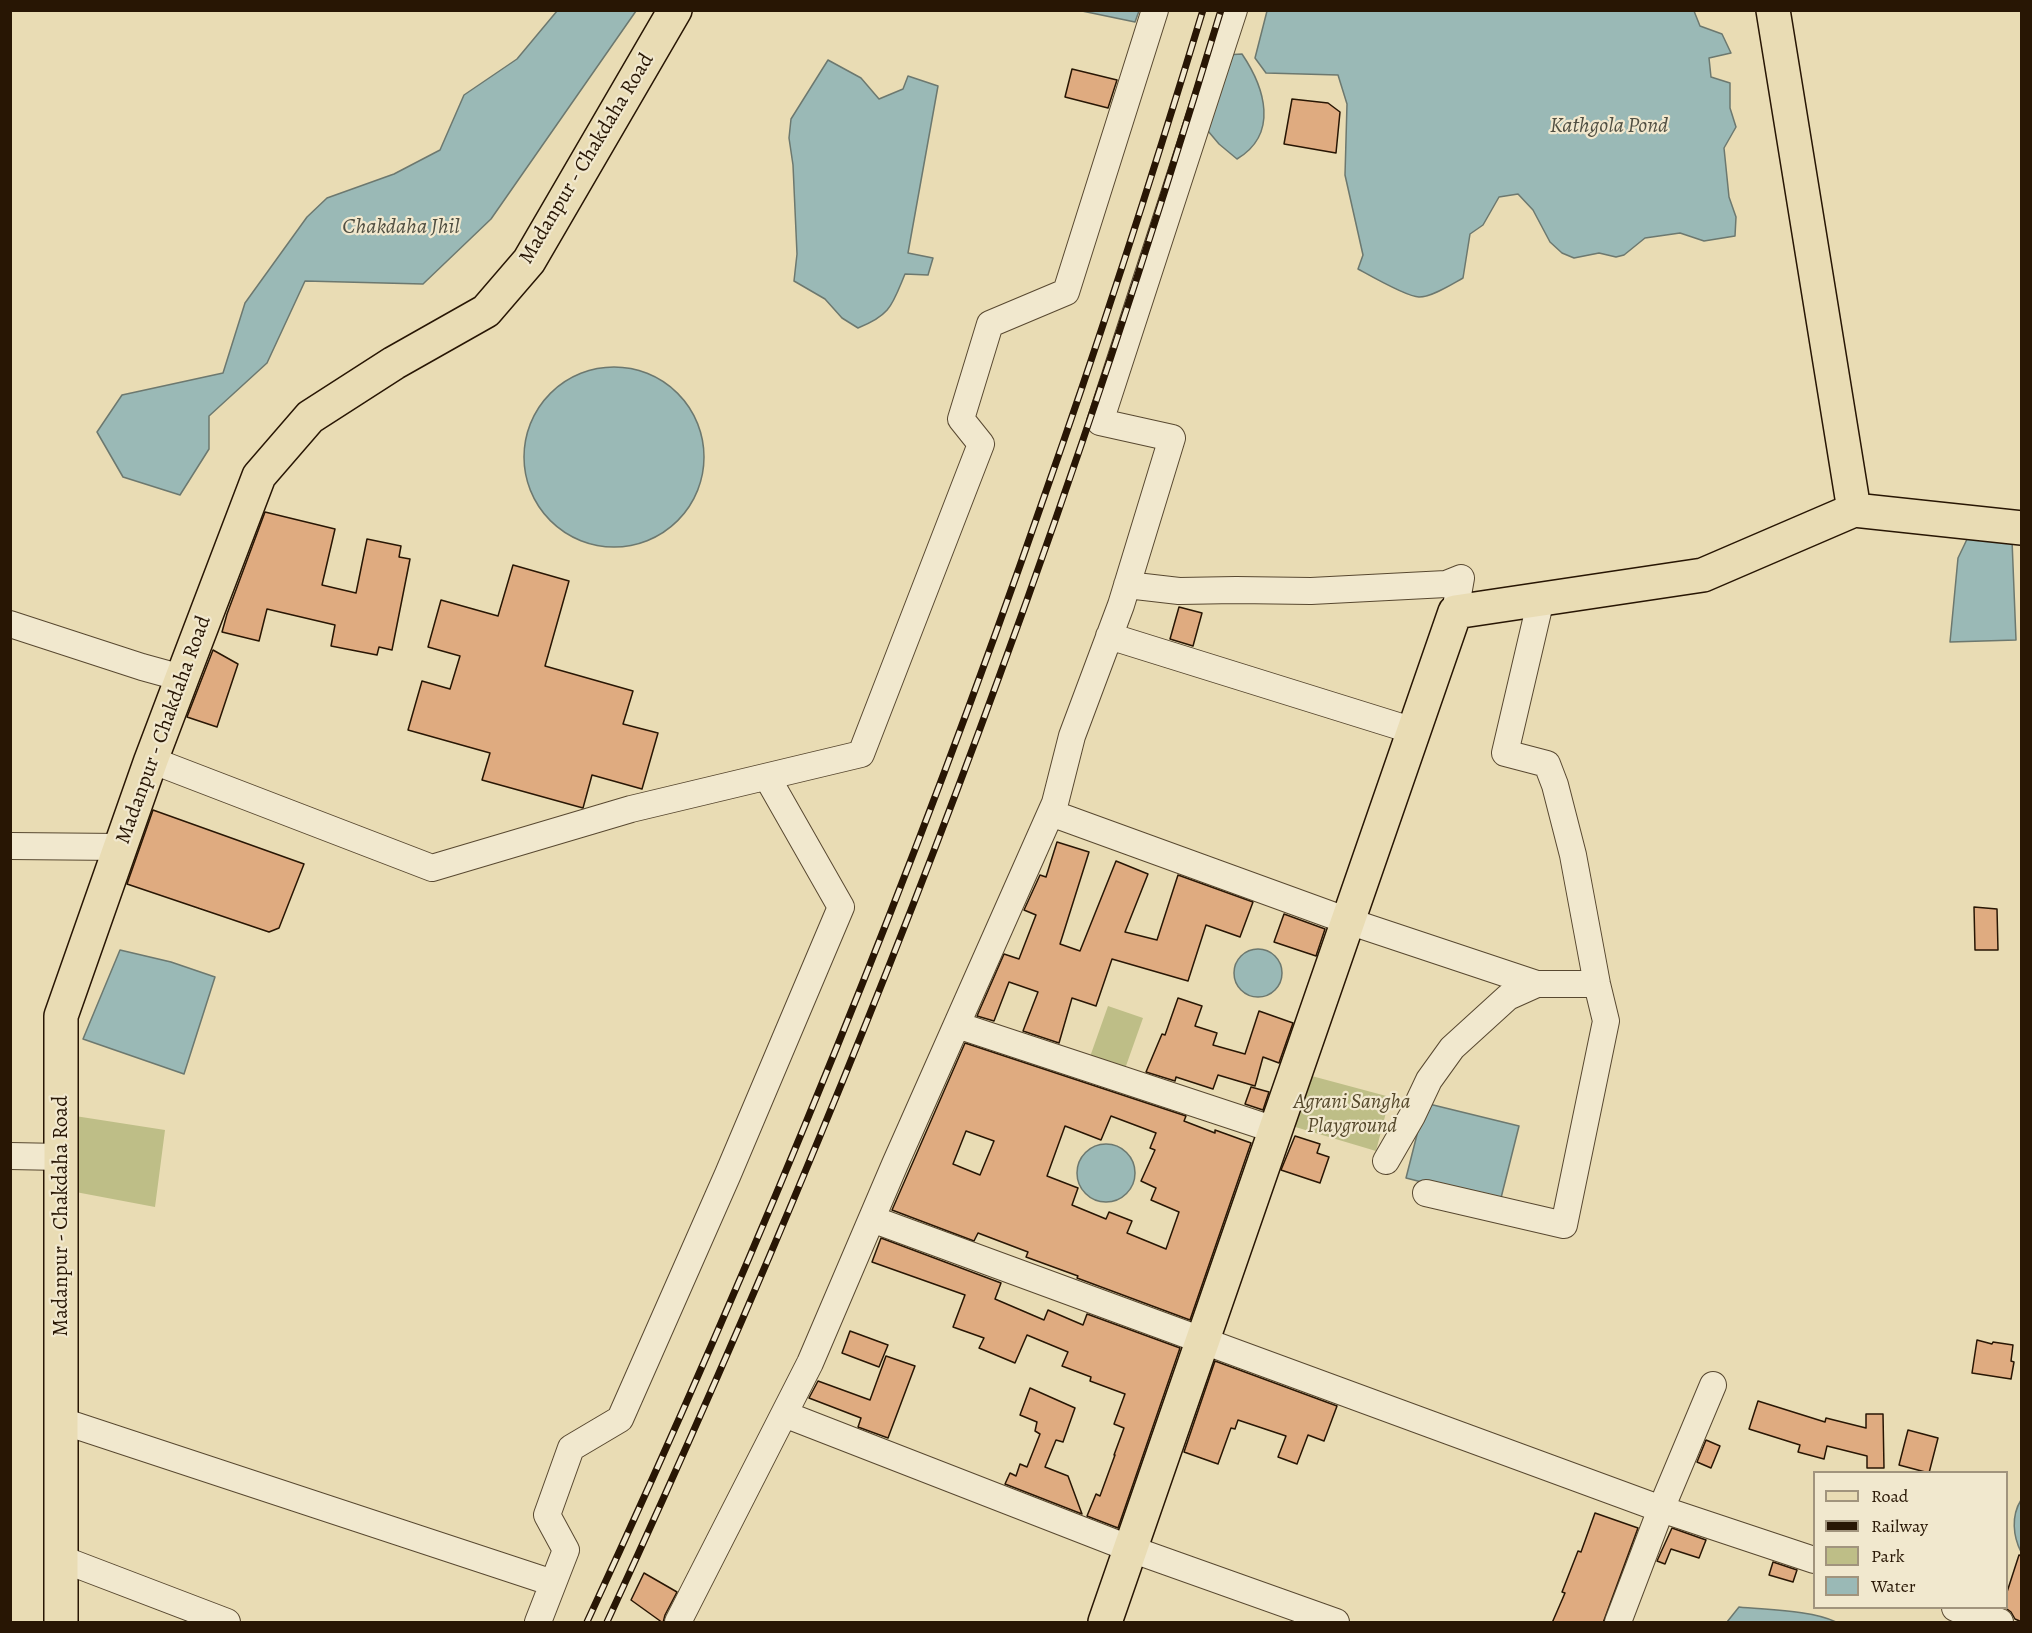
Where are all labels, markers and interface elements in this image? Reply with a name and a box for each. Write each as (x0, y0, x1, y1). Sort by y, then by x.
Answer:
street label: Madanpur - Chakdaha Road (514, 49, 660, 269)
water label: Kathgola Pond (1550, 114, 1668, 140)
water label: Chakdaha Jhil (342, 215, 460, 241)
street label: Madanpur - Chakdaha Road (111, 613, 217, 847)
park label: Agrani Sangha Playground (1294, 1090, 1410, 1140)
street label: Madanpur - Chakdaha Road (49, 1096, 75, 1336)
legend (1813, 1471, 2008, 1609)
text: Road (1871, 1484, 1908, 1508)
text: Railway (1871, 1514, 1928, 1538)
text: Park (1871, 1544, 1905, 1568)
text: Water (1871, 1574, 1916, 1598)

